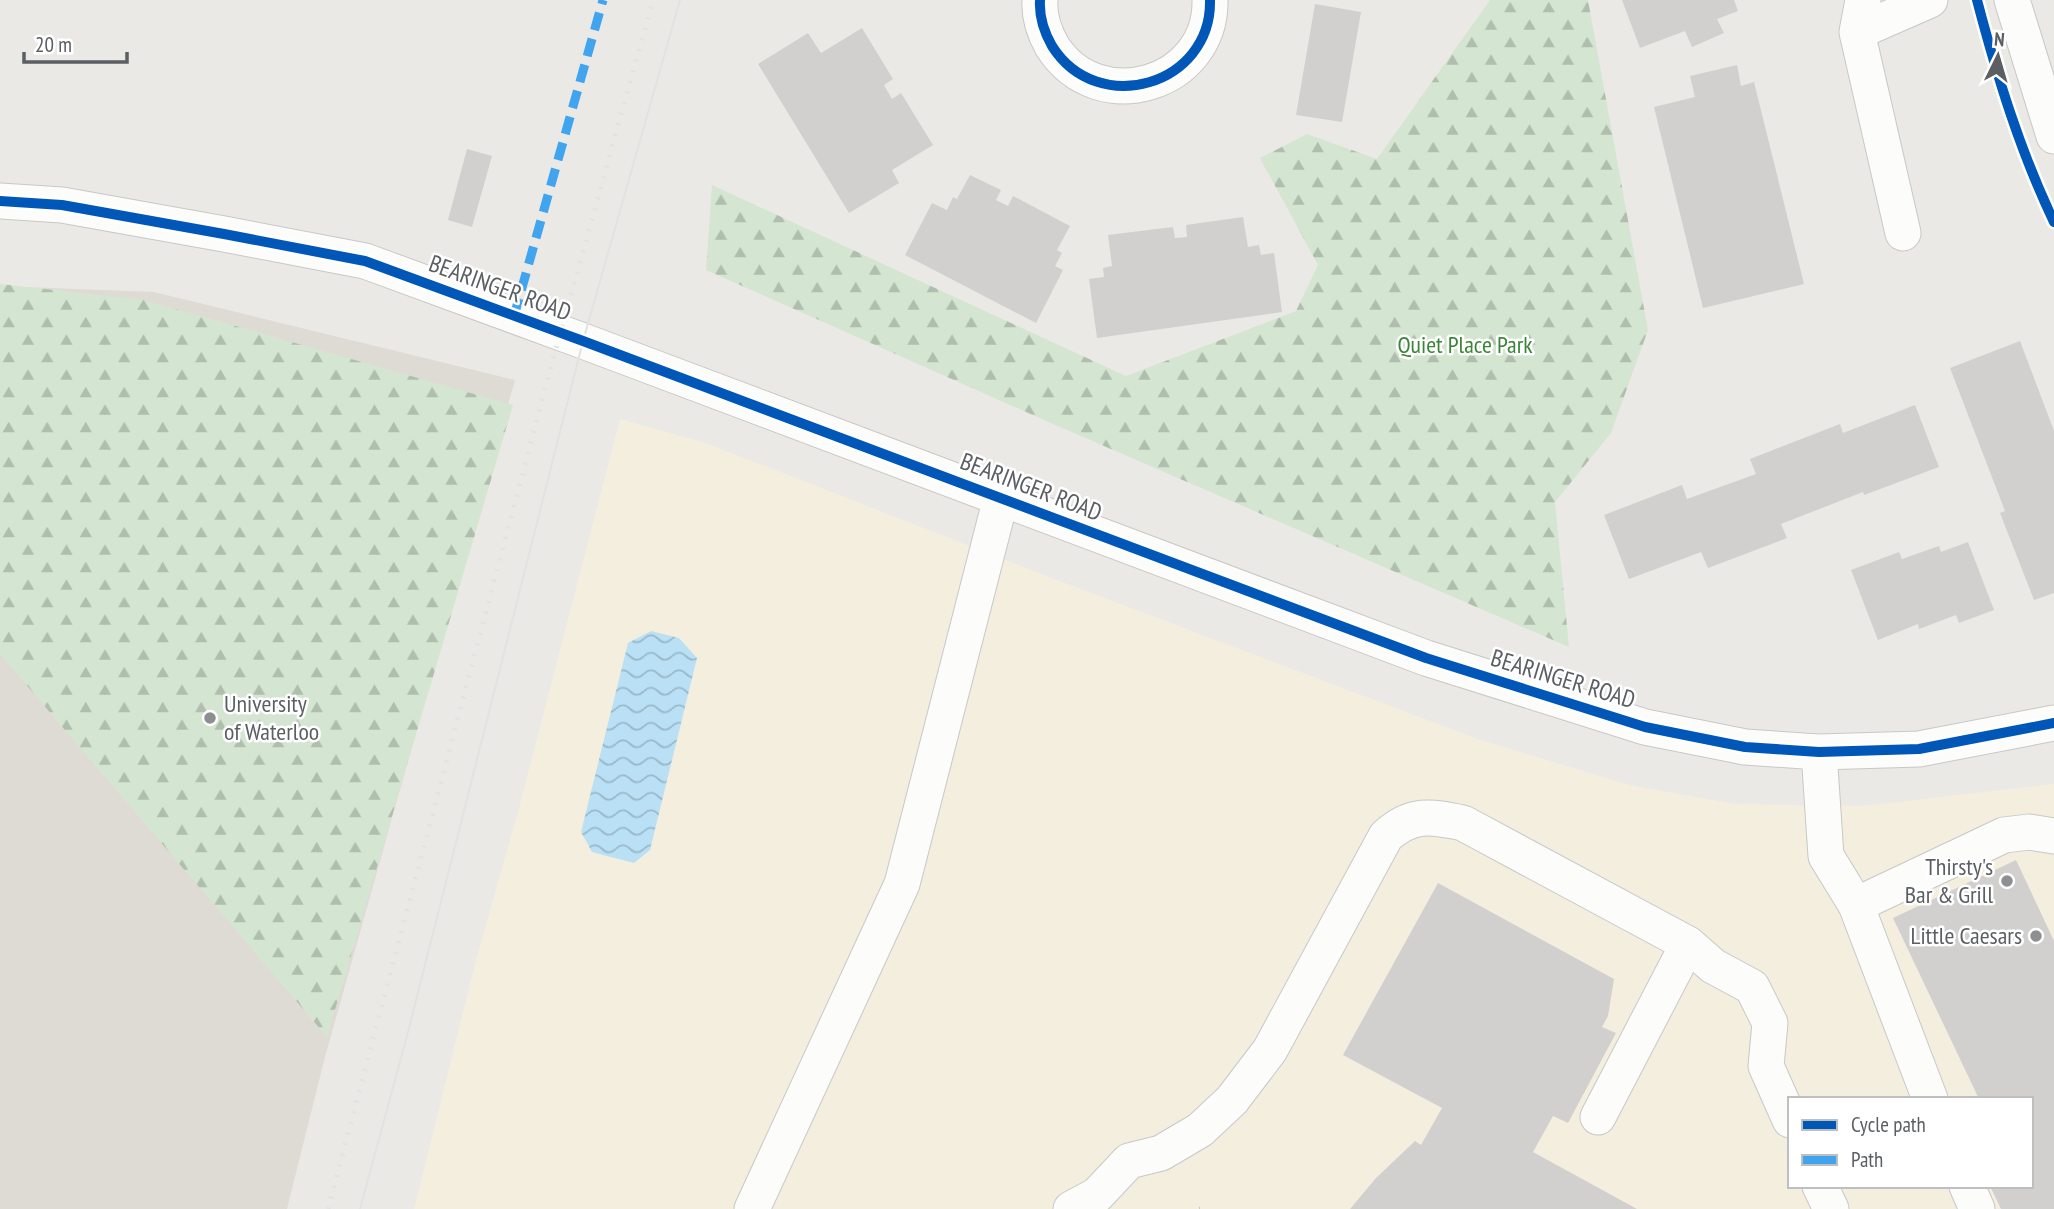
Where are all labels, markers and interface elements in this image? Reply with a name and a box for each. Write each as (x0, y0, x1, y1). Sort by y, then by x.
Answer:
scale bar (24, 21, 128, 65)
north arrow (1963, 21, 2033, 91)
text: N (1993, 27, 2006, 51)
text: 20 m (35, 31, 72, 58)
street label: BEARINGER ROAD (425, 247, 576, 328)
park label: Quiet Place Park (1397, 329, 1533, 360)
street label: BEARINGER ROAD (956, 445, 1106, 528)
street label: BEARINGER ROAD (1487, 642, 1639, 715)
place label: University of Waterloo (224, 688, 319, 747)
marker: University of Waterloo (202, 710, 218, 726)
place label: Thirsty's Bar & Grill (1905, 851, 1993, 910)
marker: Thirsty's Bar & Grill (1999, 873, 2015, 889)
place label: Little Caesars (1910, 920, 2022, 951)
marker: Little Caesars (2028, 928, 2044, 944)
legend (1788, 1097, 2033, 1188)
text: Cycle path (1851, 1111, 1926, 1138)
text: Path (1851, 1146, 1883, 1173)

